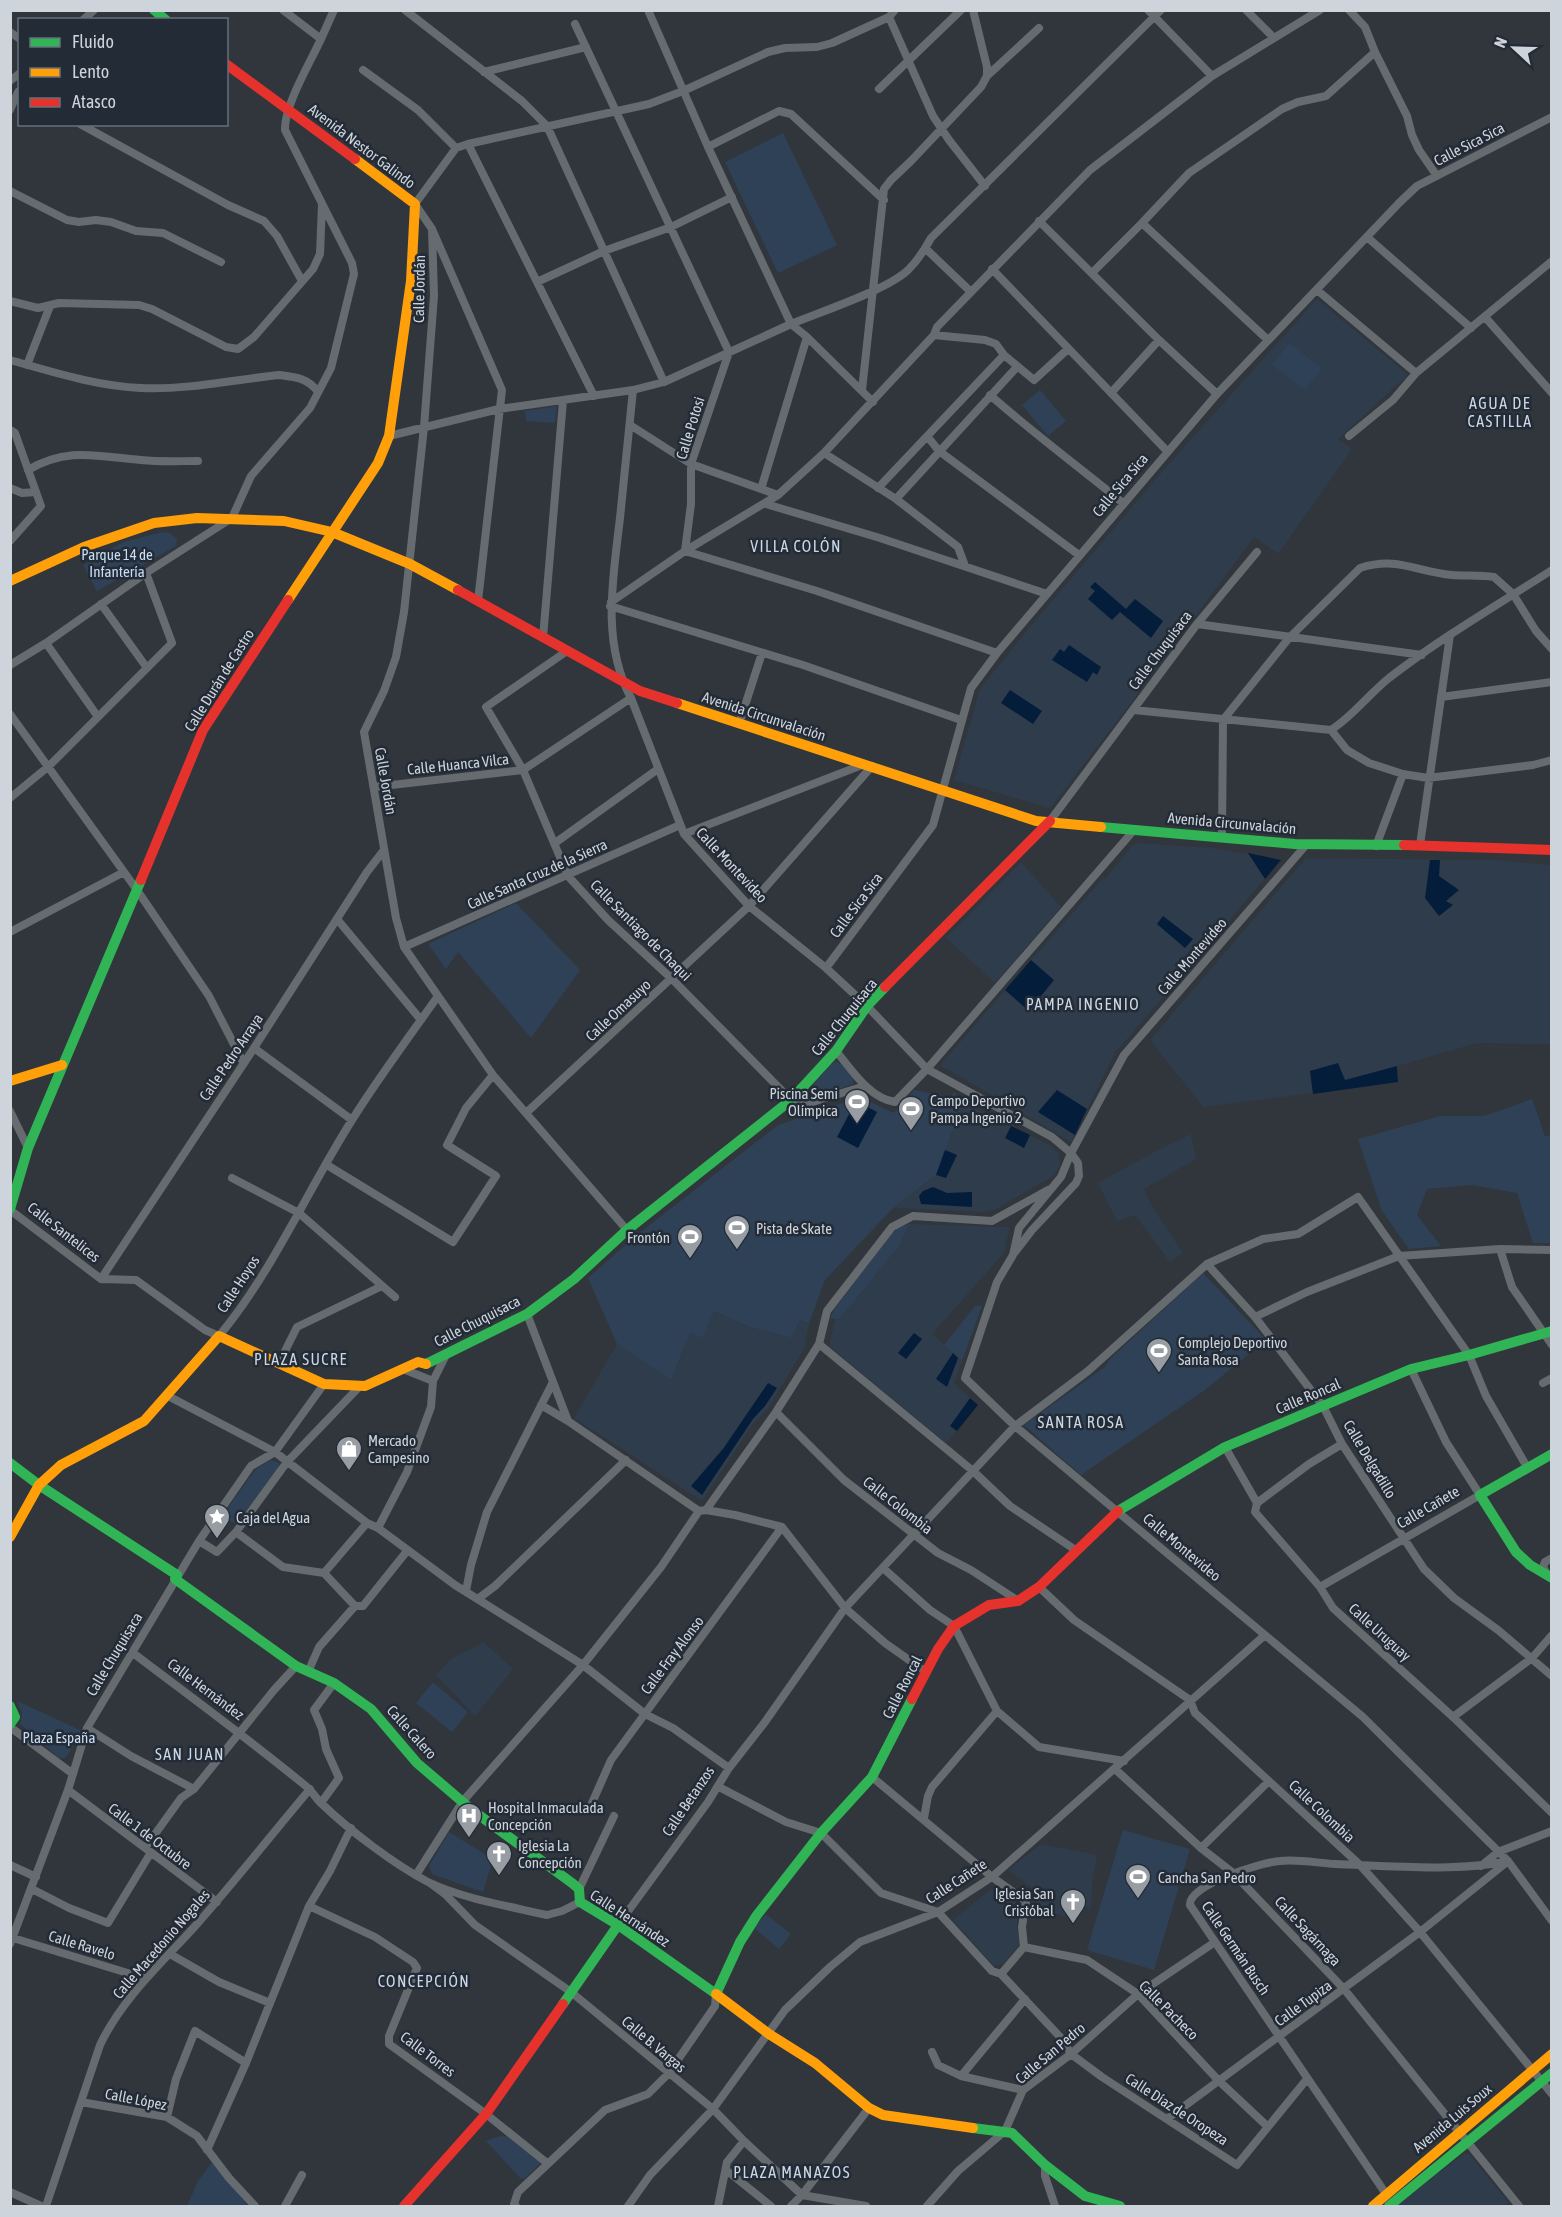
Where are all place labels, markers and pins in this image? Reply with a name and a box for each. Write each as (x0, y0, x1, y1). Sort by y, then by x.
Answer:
place label: Piscina Semi Olímpica (770, 1085, 838, 1119)
sports icon: Piscina Semi Olímpica (842, 1087, 872, 1125)
place label: Campo Deportivo Pampa Ingenio 2 (930, 1092, 1025, 1126)
sports icon: Campo Deportivo Pampa Ingenio 2 (896, 1094, 926, 1132)
sports icon: Pista de Skate (722, 1213, 752, 1251)
place label: Pista de Skate (756, 1220, 832, 1237)
sports icon: Frontón (675, 1222, 705, 1260)
place label: Frontón (627, 1229, 670, 1246)
place label: Complejo Deportivo Santa Rosa (1178, 1334, 1287, 1368)
sports icon: Complejo Deportivo Santa Rosa (1144, 1336, 1174, 1374)
place label: Mercado Campesino (368, 1432, 430, 1466)
shop icon: Mercado Campesino (334, 1434, 364, 1472)
place icon: Caja del Agua (202, 1502, 232, 1540)
place label: Caja del Agua (236, 1509, 310, 1526)
place label: Hospital Inmaculada Concepción (488, 1799, 604, 1833)
hospital icon: Hospital Inmaculada Concepción (454, 1801, 484, 1839)
place label: Iglesia La Concepción (518, 1837, 582, 1871)
church icon: Iglesia La Concepción (484, 1839, 514, 1877)
sports icon: Cancha San Pedro (1123, 1862, 1153, 1900)
place label: Cancha San Pedro (1158, 1869, 1256, 1886)
place label: Iglesia San Cristóbal (995, 1885, 1054, 1919)
church icon: Iglesia San Cristóbal (1058, 1887, 1088, 1925)

